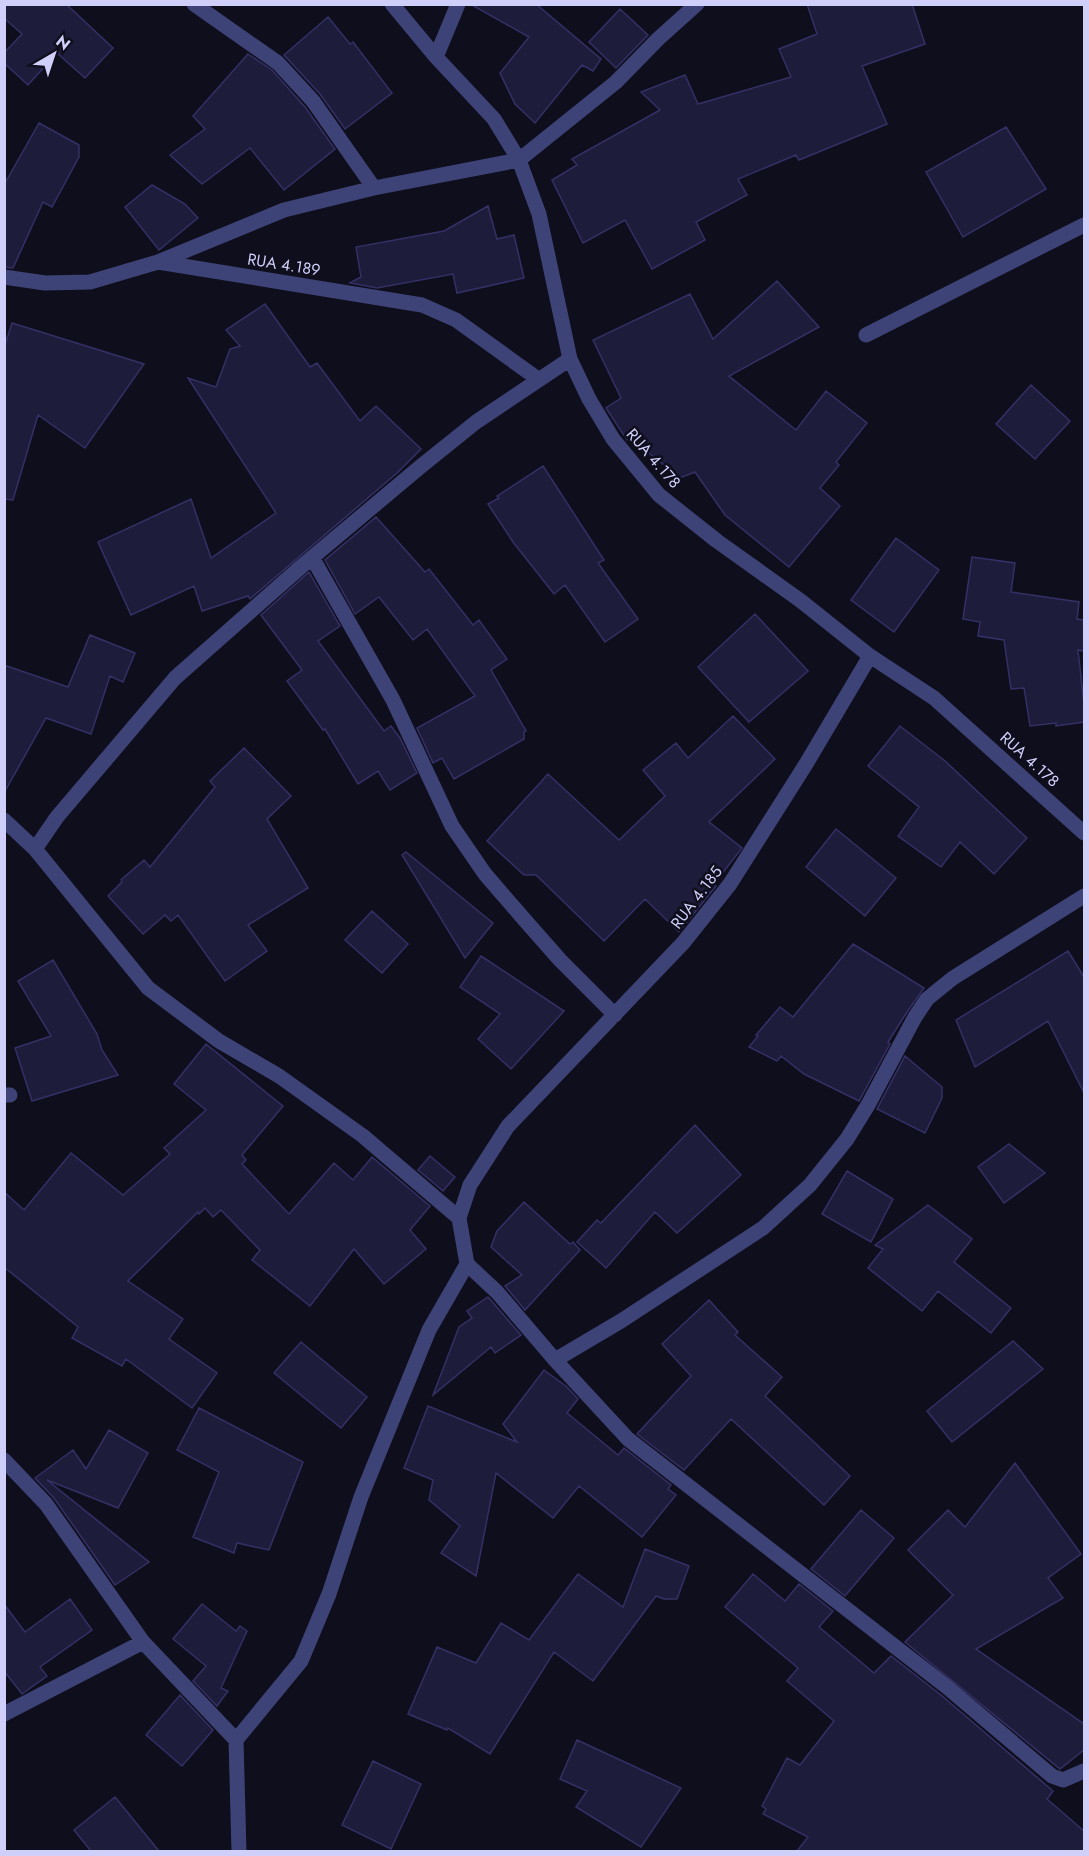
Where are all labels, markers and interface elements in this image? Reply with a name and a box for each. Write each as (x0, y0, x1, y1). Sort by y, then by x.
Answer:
north arrow (24, 24, 84, 84)
text: N (51, 30, 75, 56)
street label: RUA 4.189 (246, 247, 322, 282)
street label: RUA 4.178 (621, 423, 686, 493)
street label: RUA 4.178 (995, 726, 1064, 792)
street label: RUA 4.185 (665, 861, 728, 934)

